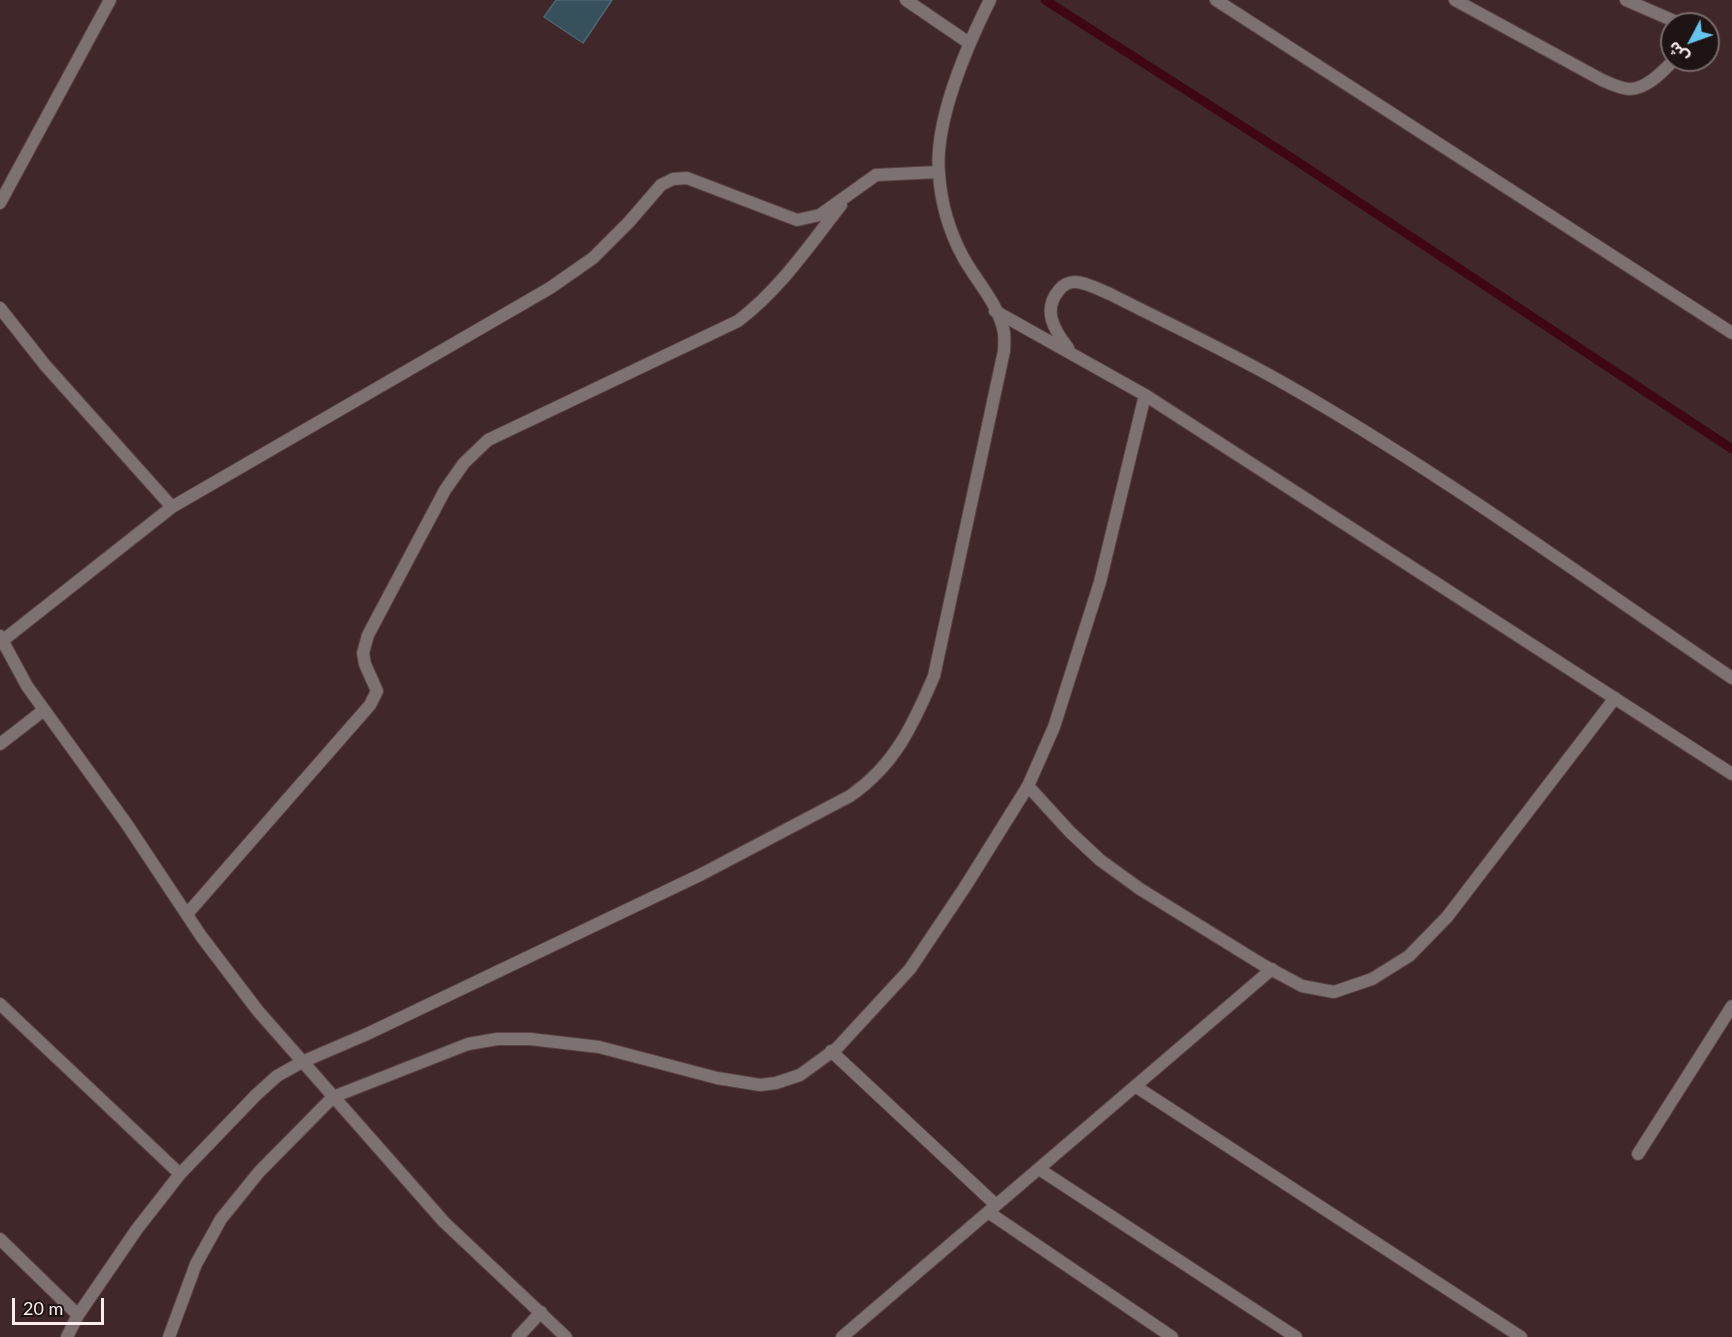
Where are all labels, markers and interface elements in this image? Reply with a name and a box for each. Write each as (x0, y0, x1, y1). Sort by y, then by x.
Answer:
north arrow (1660, 12, 1720, 72)
text: ش (1663, 38, 1692, 67)
scale bar (15, 1286, 106, 1324)
text: 20 m (23, 1297, 63, 1319)

